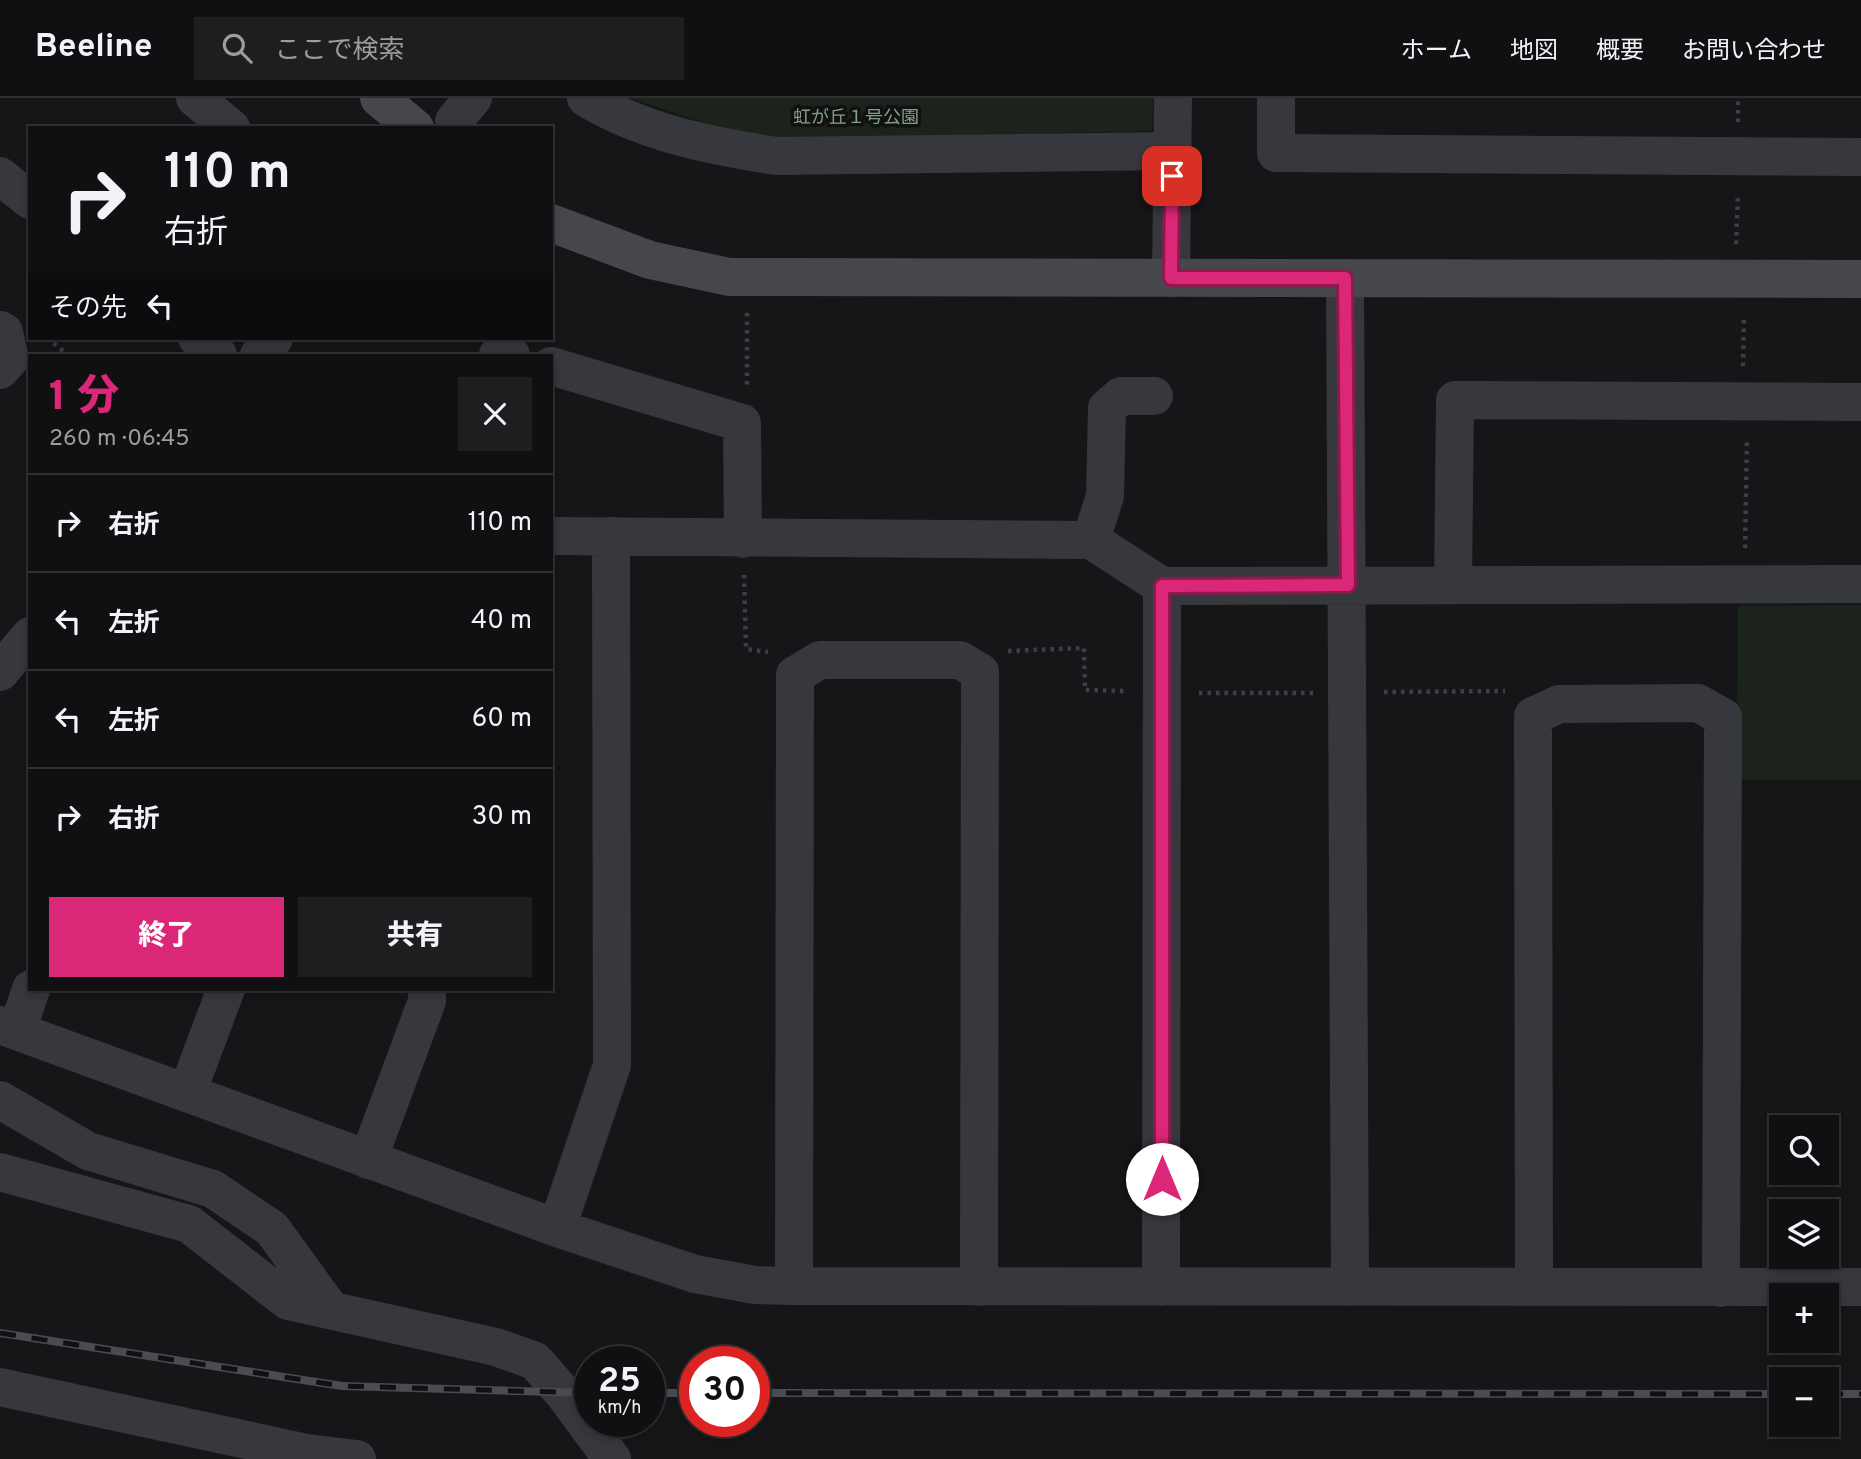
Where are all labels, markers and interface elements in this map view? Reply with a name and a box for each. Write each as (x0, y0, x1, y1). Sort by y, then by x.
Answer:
search box (194, 17, 684, 80)
text: Beeline (35, 27, 152, 69)
icon: search (218, 29, 256, 67)
text: ここで検索 (274, 35, 404, 68)
text: ホーム (1401, 37, 1472, 67)
text: 地図 (1510, 37, 1558, 67)
text: 概要 (1596, 37, 1644, 67)
text: お問い合わせ (1682, 37, 1826, 67)
park label: 虹が丘１号公園 (793, 107, 919, 130)
text: 110 m (164, 144, 291, 206)
pin (1142, 146, 1202, 206)
icon: right (49, 154, 140, 245)
icon: arrive (1153, 157, 1191, 195)
text: 右折 (164, 214, 228, 254)
icon: left (141, 287, 179, 325)
text: その先 (49, 293, 127, 326)
text: 1 分 (49, 372, 119, 425)
button: close (458, 377, 532, 451)
text: 260 m · 06:45 (49, 425, 190, 454)
icon: right (49, 504, 87, 542)
text: 110 m (468, 507, 532, 540)
text: 右折 (108, 510, 160, 543)
icon: left (49, 602, 87, 640)
text: 40 m (471, 605, 532, 638)
text: 左折 (108, 608, 160, 641)
icon: left (49, 700, 87, 738)
text: 60 m (472, 703, 532, 736)
text: 左折 (108, 706, 160, 739)
icon: right (49, 798, 87, 836)
text: 30 m (472, 801, 532, 834)
text: 右折 (108, 804, 160, 837)
button: 終了 (49, 897, 284, 977)
button: 共有 (298, 897, 532, 977)
map controls (1769, 1115, 1839, 1437)
button: search (1769, 1115, 1839, 1185)
position arrow (1125, 1142, 1199, 1216)
button: layers (1769, 1199, 1839, 1269)
button: + (1769, 1283, 1839, 1353)
speed limit sign: 30 (679, 1346, 770, 1437)
text: 25 (598, 1360, 641, 1404)
button: − (1769, 1367, 1839, 1437)
text: km/h (598, 1397, 641, 1420)

